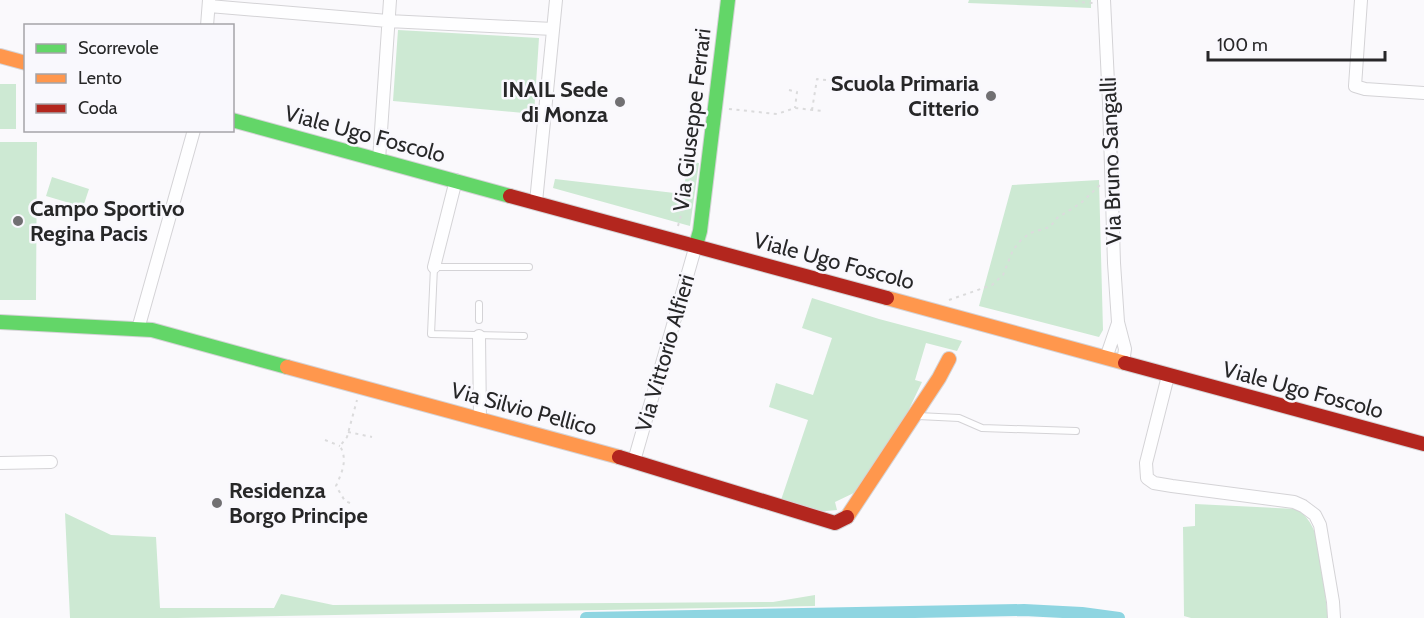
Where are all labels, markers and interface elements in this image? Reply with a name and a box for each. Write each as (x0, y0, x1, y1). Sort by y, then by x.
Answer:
legend (24, 24, 234, 132)
scale bar (1208, 24, 1385, 62)
street label: Via Giuseppe Ferrari (667, 27, 717, 213)
text: 100 m (1217, 34, 1268, 56)
text: Scorrevole (78, 37, 159, 59)
text: Lento (78, 67, 122, 89)
place label: Scuola Primaria Citterio (831, 70, 979, 122)
place label: INAIL Sede di Monza (502, 76, 608, 128)
street label: Via Bruno Sangalli (1095, 77, 1127, 245)
marker: Scuola Primaria Citterio (984, 89, 998, 103)
marker: INAIL Sede di Monza (613, 95, 627, 109)
text: Coda (78, 97, 118, 119)
street label: Viale Ugo Foscolo (282, 100, 448, 168)
place label: Campo Sportivo Regina Pacis (30, 195, 185, 247)
marker: Campo Sportivo Regina Pacis (11, 214, 25, 228)
street label: Viale Ugo Foscolo (751, 227, 917, 295)
street label: Via Vittorio Alfieri (630, 271, 700, 435)
street label: Viale Ugo Foscolo (1220, 356, 1386, 424)
street label: Via Silvio Pellico (448, 377, 600, 441)
place label: Residenza Borgo Principe (229, 477, 368, 529)
marker: Residenza Borgo Principe (210, 496, 224, 510)

